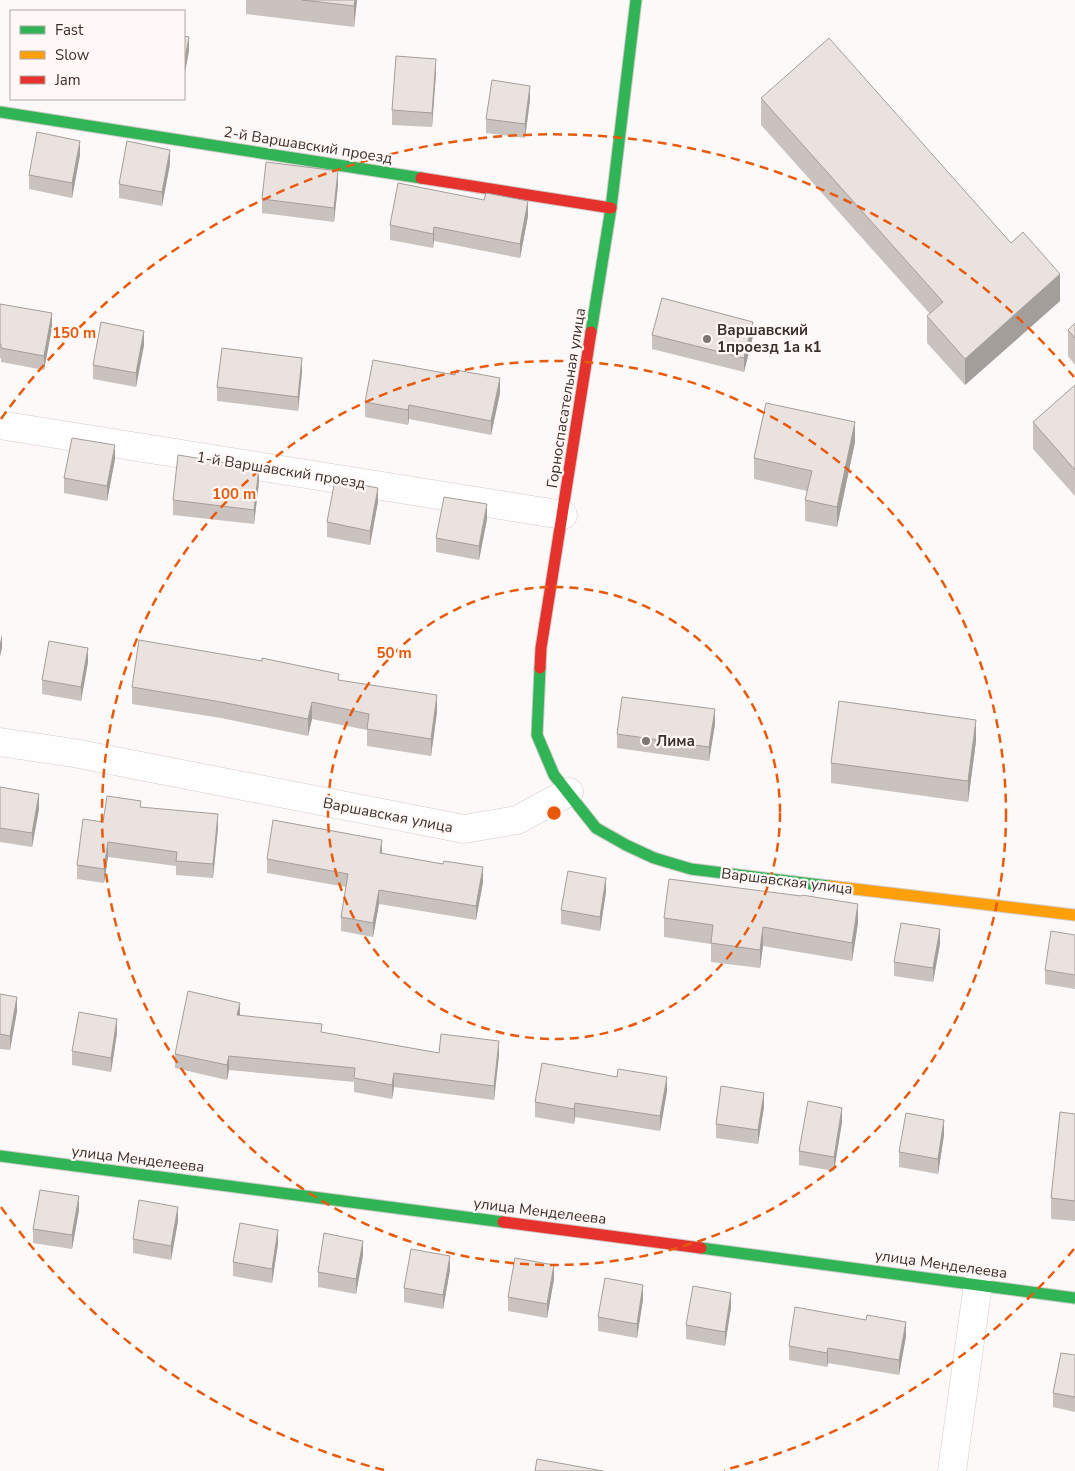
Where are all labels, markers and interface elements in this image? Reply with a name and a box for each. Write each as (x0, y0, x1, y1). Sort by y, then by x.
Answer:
legend (10, 10, 185, 100)
text: Fast (55, 20, 84, 40)
text: Slow (55, 45, 90, 65)
text: Jam (54, 70, 81, 90)
street label: 2-й Варшавский проезд (222, 122, 394, 168)
street label: Горноспасательная улица (542, 306, 590, 490)
place label: Варшавский 1проезд 1а к1 (717, 320, 822, 357)
text: 150 m (52, 323, 96, 343)
marker: Варшавский 1проезд 1а к1 (701, 333, 713, 345)
street label: 1-й Варшавский проезд (195, 447, 367, 493)
text: 100 m (212, 484, 256, 504)
text: 50 m (376, 643, 412, 663)
place label: Лима (656, 731, 695, 751)
marker: Лима (640, 735, 652, 747)
street label: Варшавская улица (321, 793, 455, 837)
centre of rings (545, 804, 563, 822)
street label: Варшавская улица (720, 863, 854, 899)
street label: улица Менделеева (70, 1141, 206, 1177)
street label: улица Менделеева (472, 1193, 608, 1229)
street label: улица Менделеева (873, 1245, 1009, 1283)

